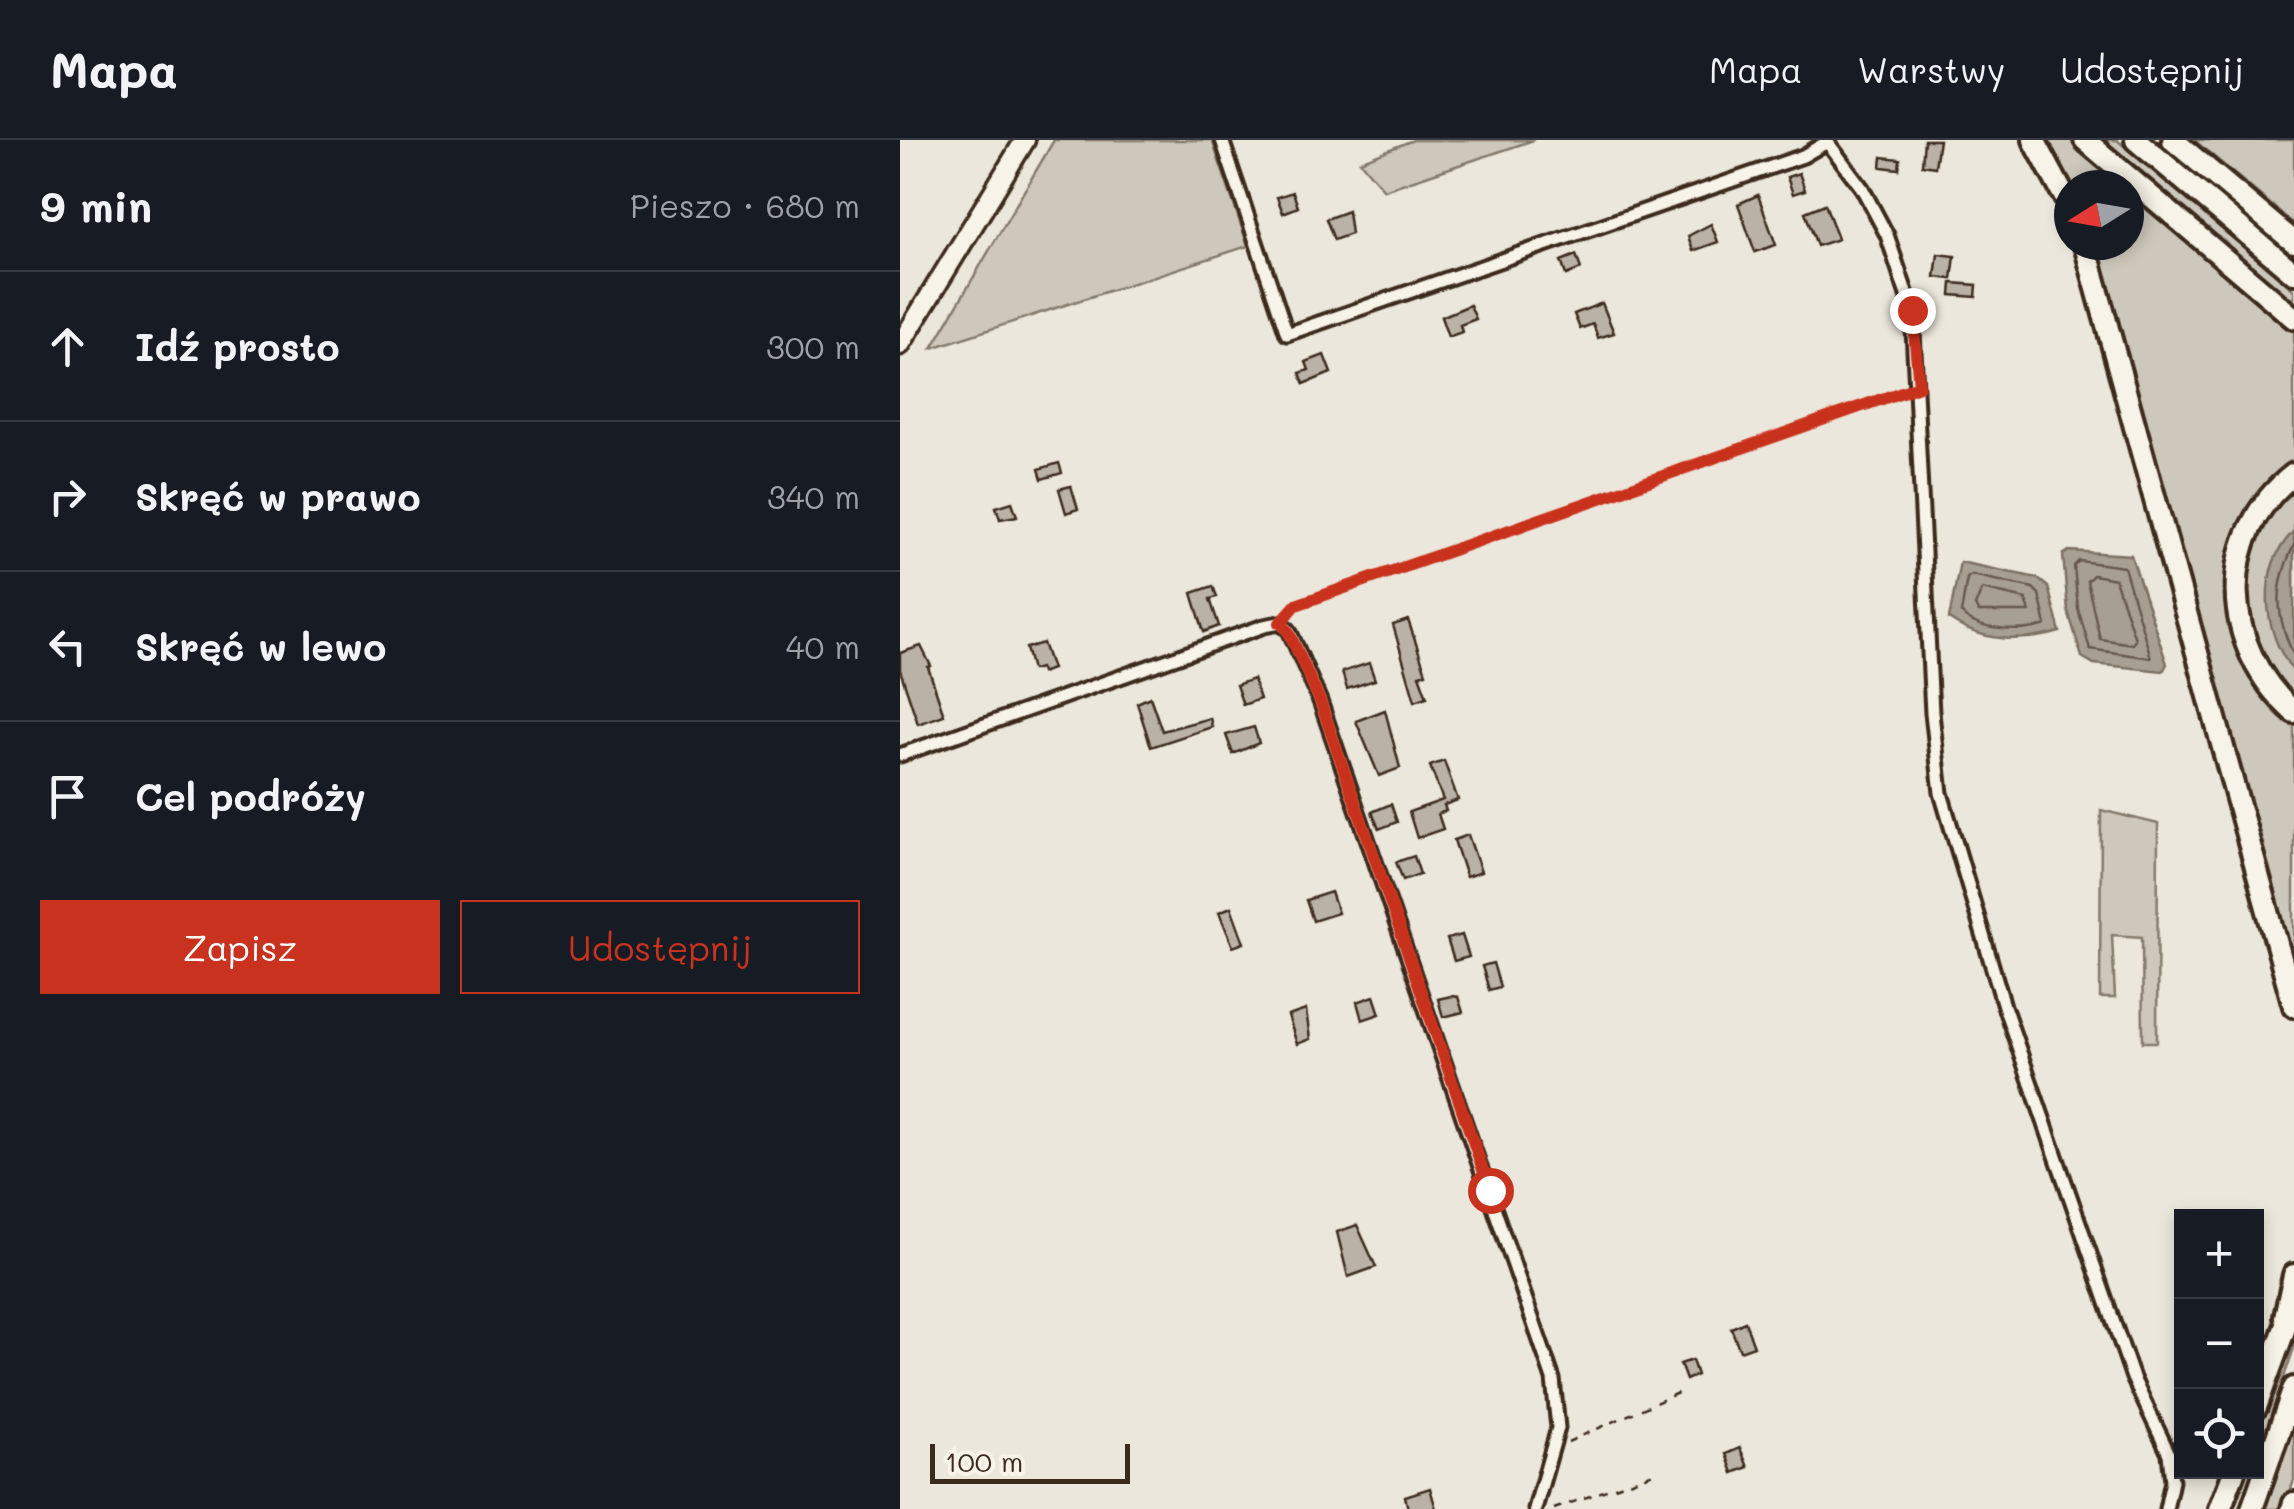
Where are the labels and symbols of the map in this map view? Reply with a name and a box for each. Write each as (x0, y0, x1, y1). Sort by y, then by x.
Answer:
north arrow (2054, 170, 2144, 260)
route end (1890, 288, 1936, 334)
route start (1468, 1168, 1514, 1214)
scale bar (930, 1439, 1130, 1484)

